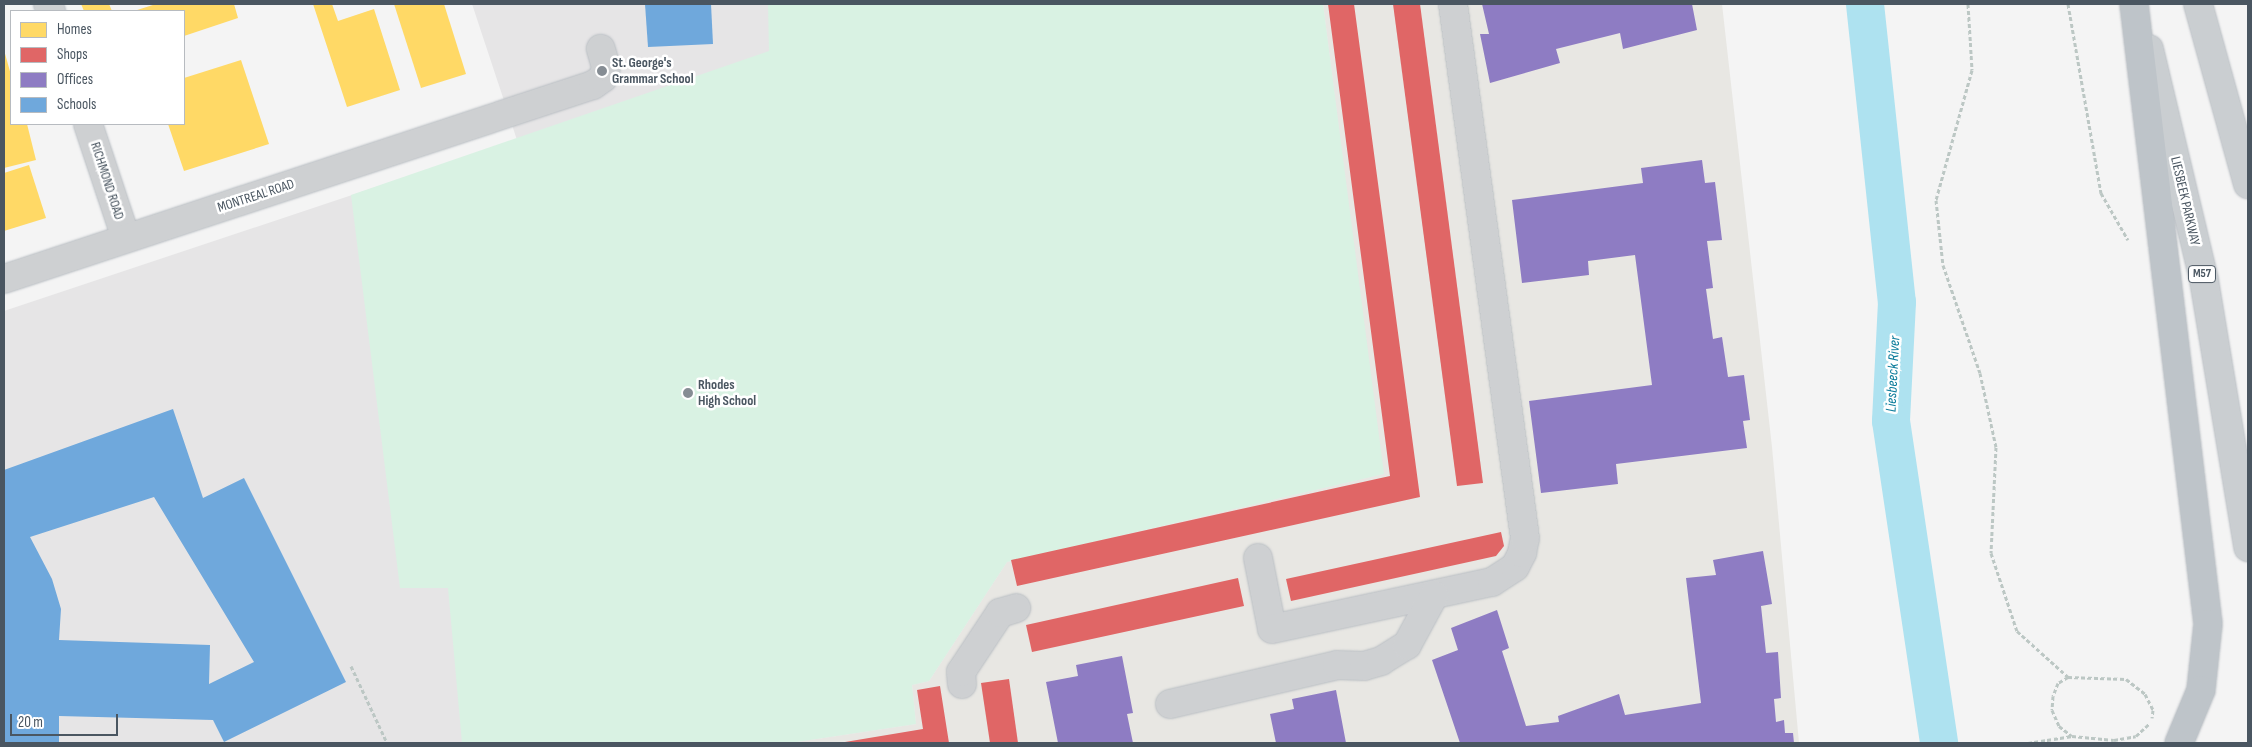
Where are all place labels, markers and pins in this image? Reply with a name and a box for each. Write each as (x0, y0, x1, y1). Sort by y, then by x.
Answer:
place label: St. George's Grammar School (612, 55, 694, 88)
marker: St. George's Grammar School (596, 65, 608, 77)
place label: Rhodes High School (698, 377, 756, 410)
marker: Rhodes High School (682, 387, 694, 399)

